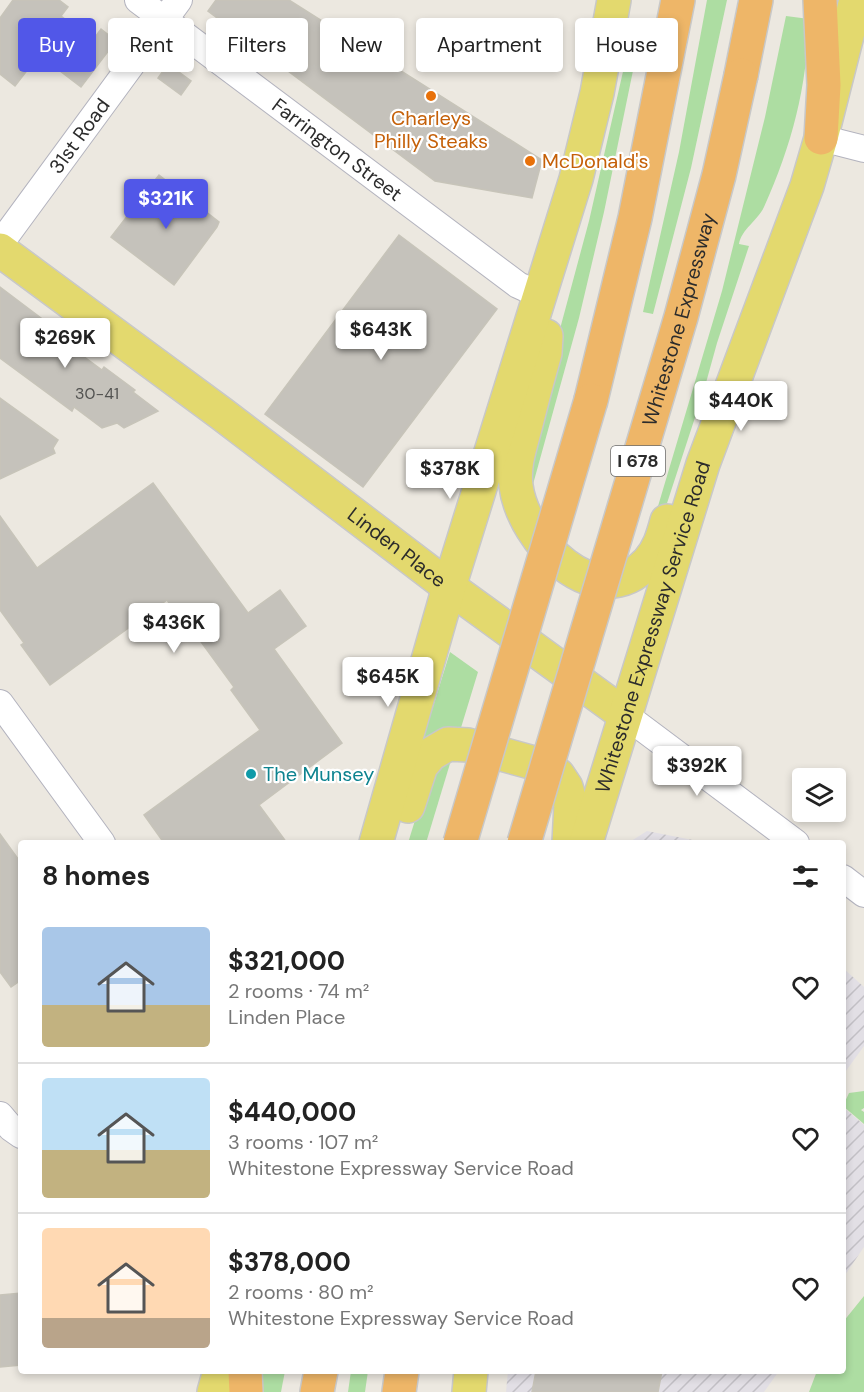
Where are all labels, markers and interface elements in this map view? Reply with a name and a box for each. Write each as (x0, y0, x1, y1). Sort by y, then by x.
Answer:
chip: Buy (18, 18, 96, 72)
chip: Rent (108, 18, 194, 72)
chip: Filters (206, 18, 308, 72)
chip: New (320, 18, 404, 72)
chip: Apartment (416, 18, 563, 72)
chip: House (575, 18, 678, 72)
marker: Charleys Philly Steaks (424, 89, 438, 103)
street label: Farrington Street (267, 92, 408, 207)
street label: 31st Road (43, 93, 116, 179)
place label: Charleys Philly Steaks (374, 105, 488, 154)
place label: McDonald's (542, 148, 648, 174)
marker: McDonald's (523, 154, 537, 168)
pin: $321K (124, 179, 208, 230)
text: $321K (138, 185, 194, 211)
street label: Whitestone Expressway (636, 210, 721, 429)
pin: $643K (339, 310, 423, 361)
text: $643K (350, 316, 412, 342)
pin: $269K (23, 318, 107, 369)
text: $269K (34, 324, 96, 350)
pin: $440K (699, 381, 783, 432)
house number: 30-41 (75, 383, 119, 404)
text: $440K (708, 387, 774, 413)
road number: I 678 (611, 446, 665, 476)
pin: $378K (408, 449, 492, 500)
text: $378K (420, 455, 480, 481)
street label: Whitestone Expressway Service Road (589, 458, 716, 796)
street label: Linden Place (342, 501, 452, 593)
pin: $436K (132, 603, 216, 654)
text: $436K (143, 609, 205, 635)
pin: $645K (346, 657, 430, 708)
text: $645K (356, 663, 420, 689)
pin: $392K (655, 746, 739, 797)
text: $392K (667, 752, 727, 778)
place label: The Munsey (263, 761, 374, 787)
marker: The Munsey (244, 767, 258, 781)
map controls (792, 768, 846, 822)
button: layers (792, 768, 846, 822)
text: 8 homes (42, 859, 150, 893)
icon: filters (789, 860, 822, 893)
text: $321,000 (228, 944, 345, 978)
icon: home (90, 951, 162, 1023)
icon: heart (789, 971, 822, 1004)
text: 2 rooms · 74 m² (228, 978, 369, 1004)
text: Linden Place (228, 1004, 345, 1030)
text: $440,000 (228, 1095, 356, 1129)
icon: home (90, 1102, 162, 1174)
icon: heart (789, 1122, 822, 1155)
text: 3 rooms · 107 m² (228, 1129, 378, 1155)
text: Whitestone Expressway Service Road (228, 1155, 574, 1181)
text: $378,000 (228, 1245, 351, 1279)
icon: home (90, 1252, 162, 1324)
icon: heart (789, 1272, 822, 1305)
text: 2 rooms · 80 m² (228, 1279, 374, 1305)
text: Whitestone Expressway Service Road (228, 1305, 574, 1331)

